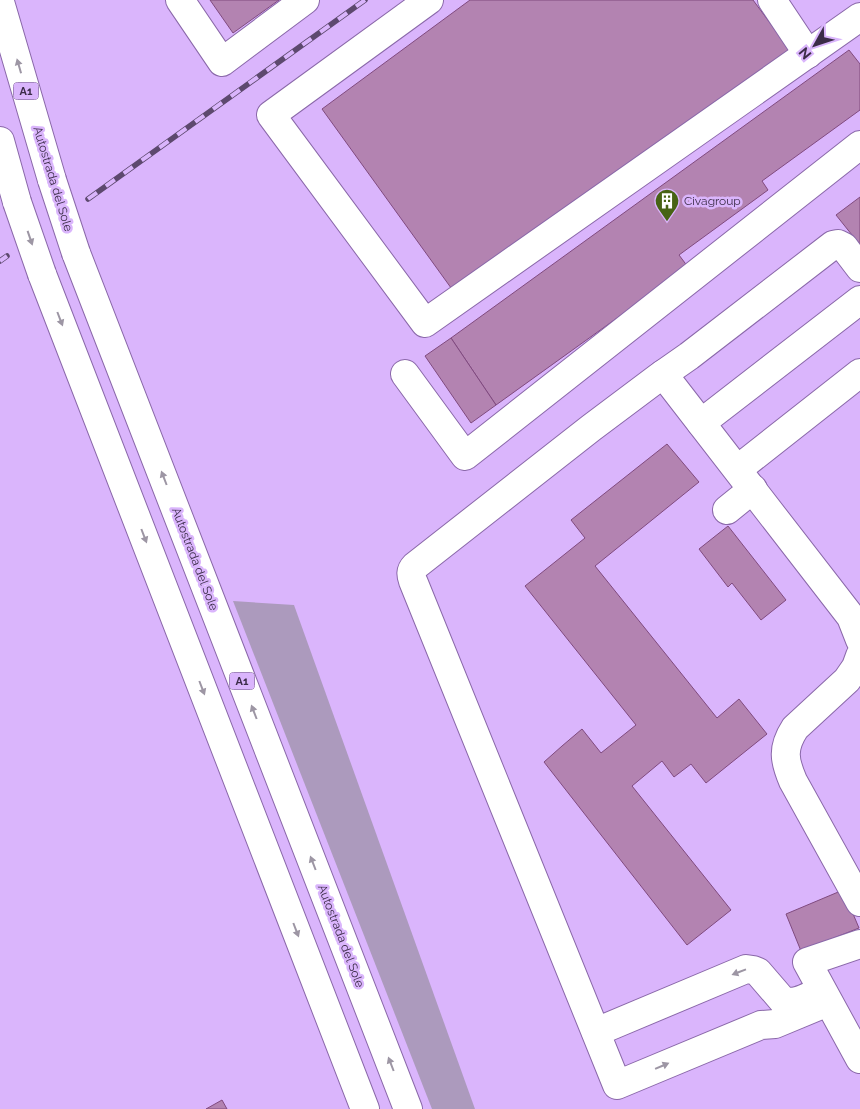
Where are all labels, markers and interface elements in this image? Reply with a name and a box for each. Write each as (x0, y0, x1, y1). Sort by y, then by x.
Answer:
north arrow (790, 20, 840, 70)
text: N (795, 44, 815, 63)
one-way arrow (14, 59, 22, 74)
road number: A1 (14, 82, 38, 100)
street label: Autostrada del Sole (30, 125, 76, 233)
building icon: Civagroup (654, 188, 680, 222)
place label: Civagroup (684, 194, 741, 208)
one-way arrow (26, 231, 34, 246)
one-way arrow (57, 312, 64, 327)
one-way arrow (160, 471, 167, 486)
street label: Autostrada del Sole (169, 506, 221, 612)
one-way arrow (140, 529, 148, 544)
road number: A1 (230, 672, 254, 689)
one-way arrow (199, 681, 207, 695)
one-way arrow (250, 704, 257, 719)
one-way arrow (309, 855, 317, 870)
street label: Autostrada del Sole (315, 883, 367, 989)
one-way arrow (293, 923, 300, 938)
one-way arrow (731, 968, 746, 976)
one-way arrow (386, 1056, 394, 1071)
one-way arrow (655, 1062, 670, 1070)

